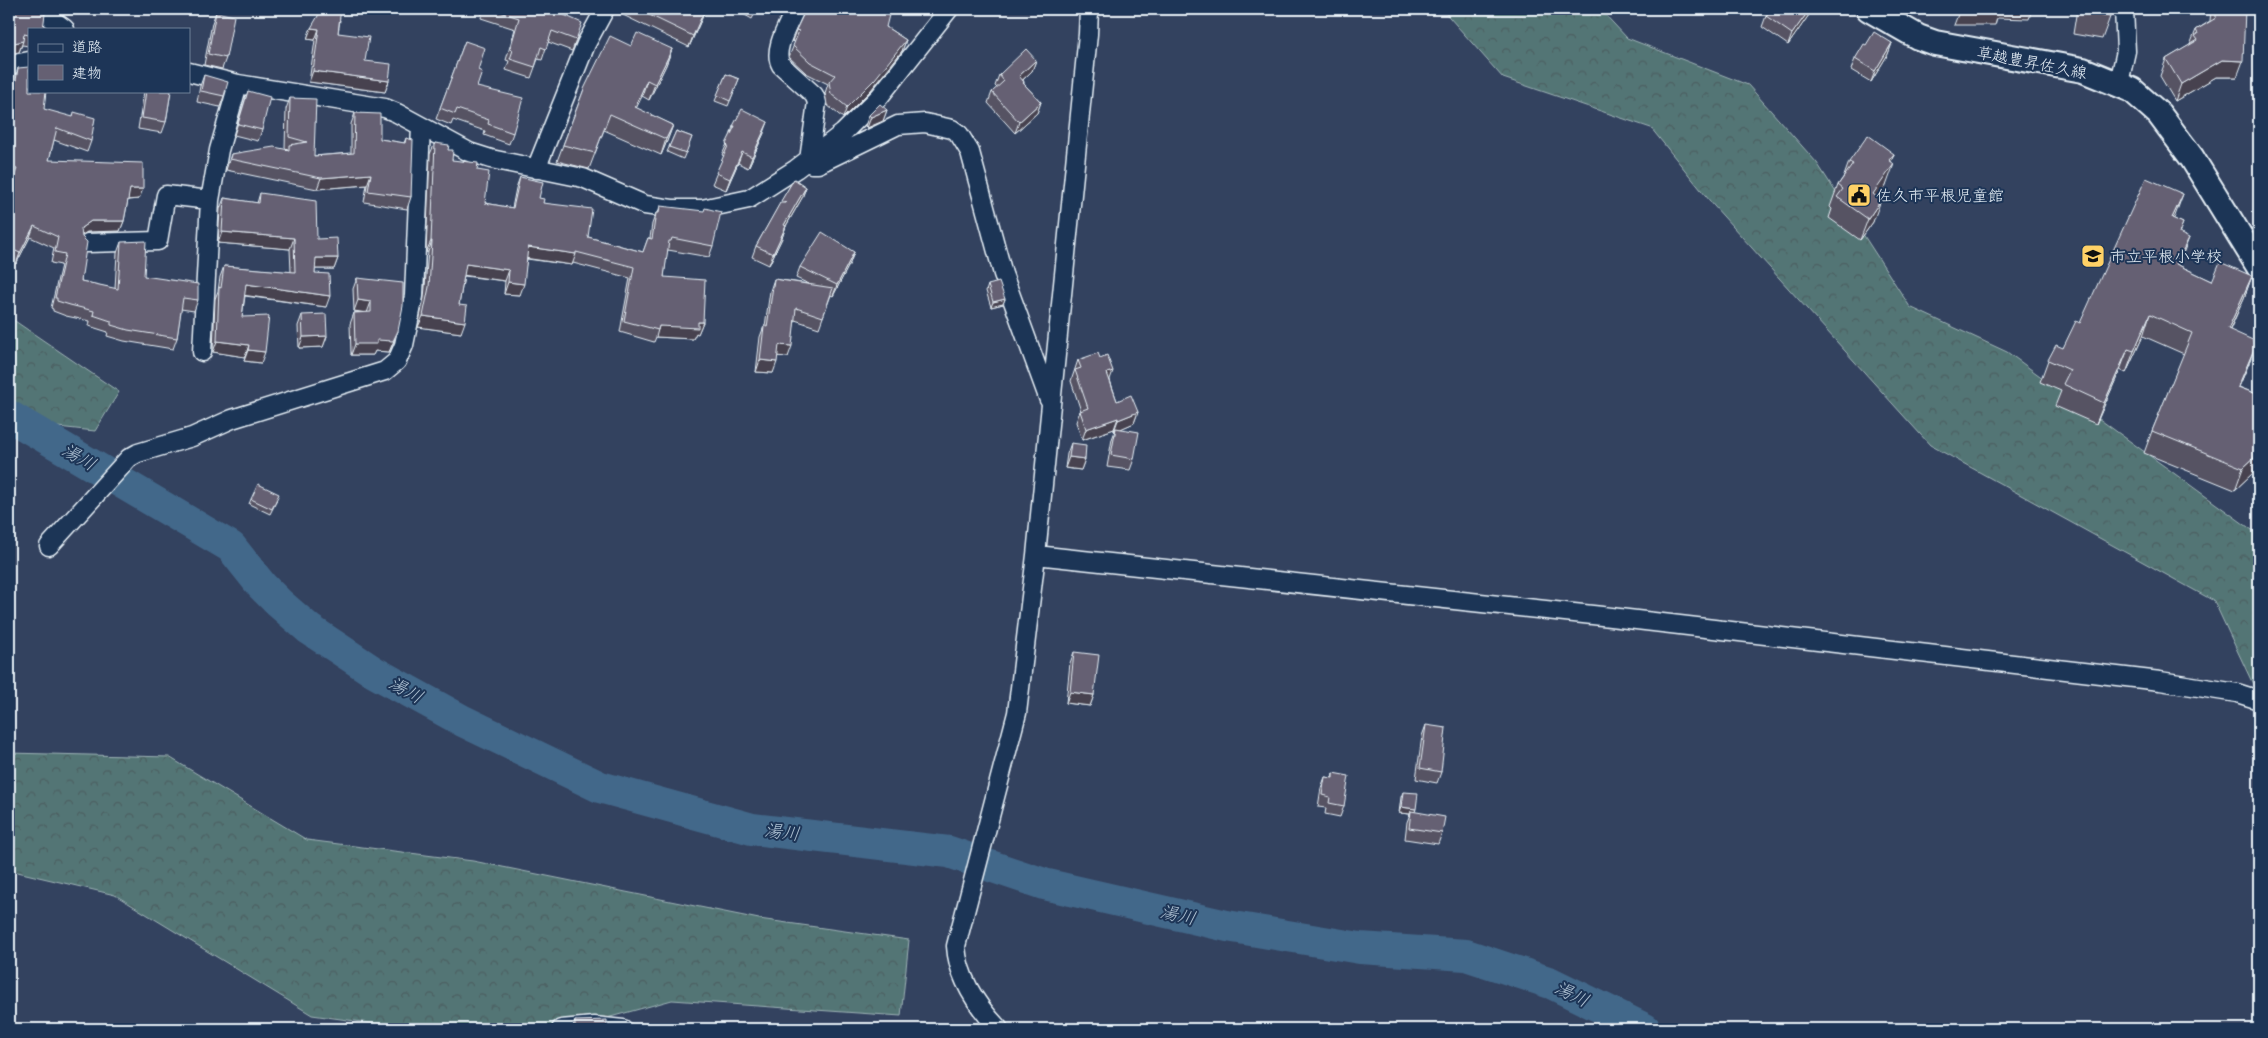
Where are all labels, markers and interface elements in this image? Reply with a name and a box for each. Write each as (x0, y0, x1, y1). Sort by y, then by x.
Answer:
legend (28, 28, 190, 92)
text: 道路 (72, 38, 102, 58)
street label: 草越豊昇佐久線 (1975, 42, 2089, 84)
text: 建物 (72, 64, 102, 84)
public building icon: 佐久市平根児童館 (1846, 182, 1872, 208)
place label: 佐久市平根児童館 (1876, 186, 2004, 207)
school or university icon: 市立平根小学校 (2080, 243, 2106, 269)
place label: 市立平根小学校 (2110, 247, 2222, 268)
water label: 湯川 (57, 438, 100, 477)
water label: 湯川 (384, 672, 427, 710)
water label: 湯川 (763, 819, 801, 847)
water label: 湯川 (1158, 900, 1198, 932)
water label: 湯川 (1550, 976, 1593, 1014)

